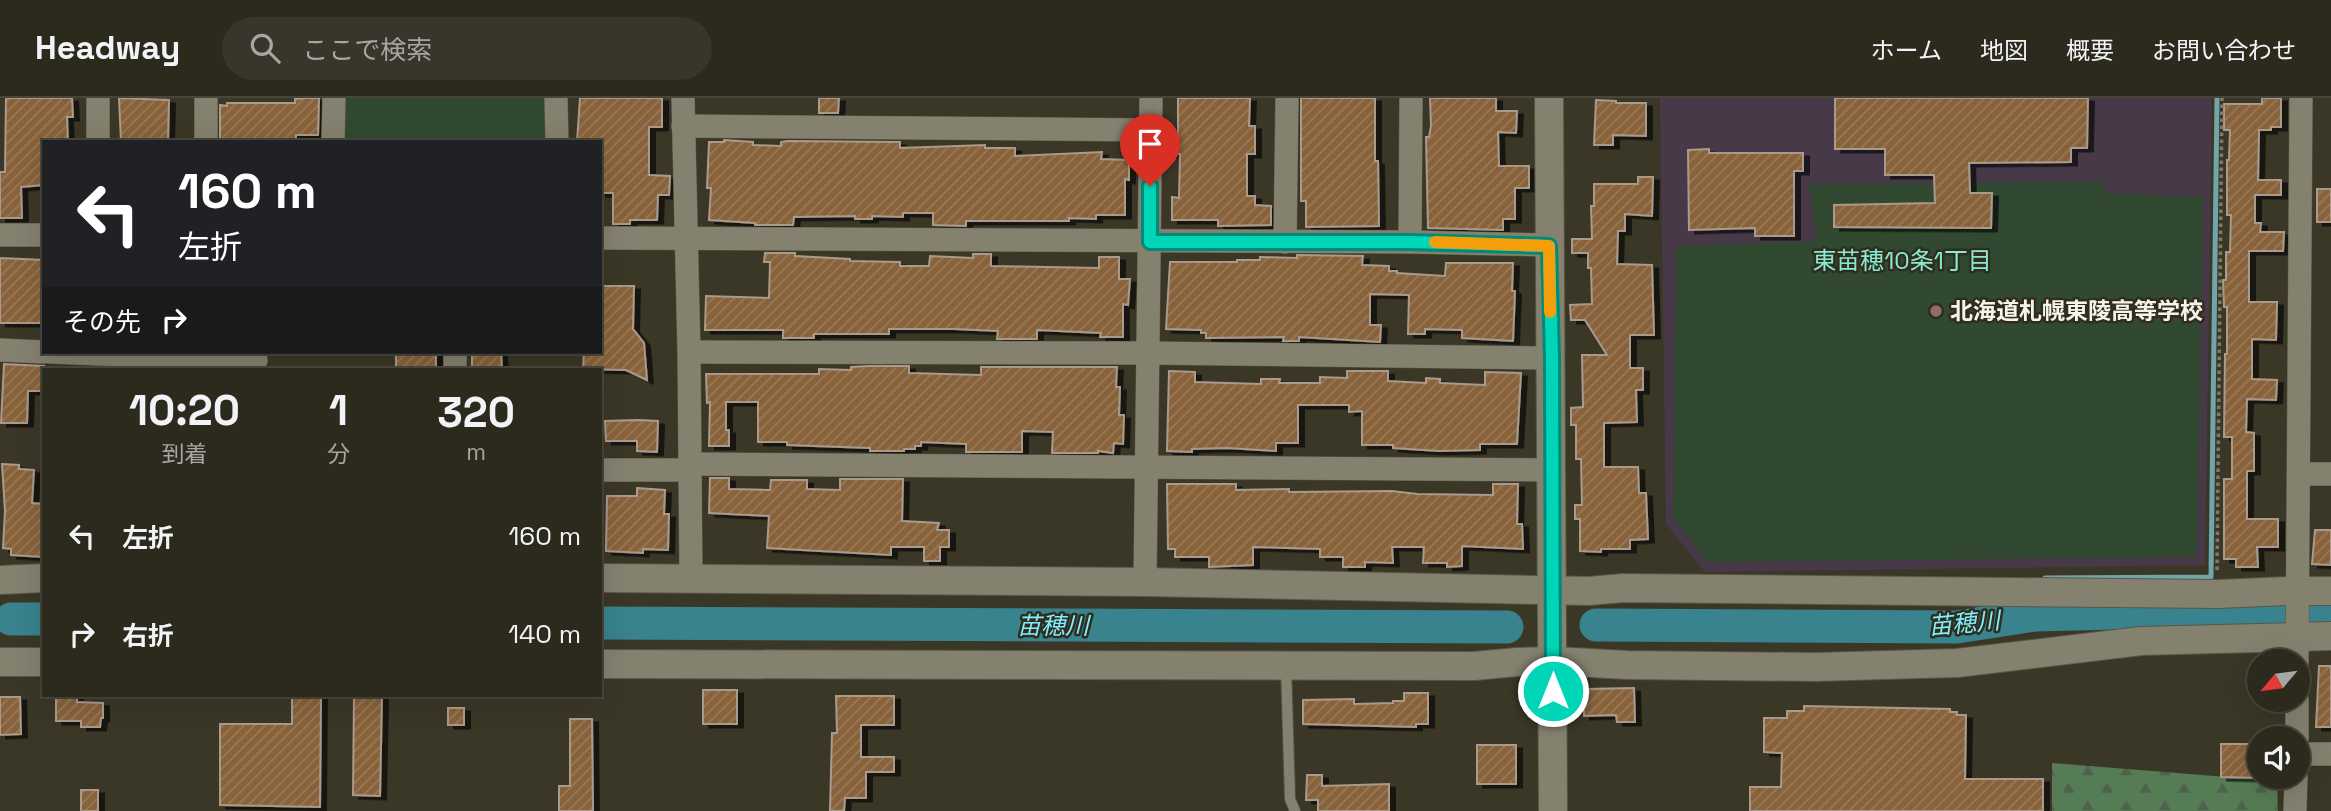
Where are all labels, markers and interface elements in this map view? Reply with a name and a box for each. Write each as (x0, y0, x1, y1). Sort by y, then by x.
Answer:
search box (222, 17, 712, 80)
text: Headway (35, 27, 180, 69)
icon: search (246, 29, 284, 67)
text: ここで検索 (302, 33, 432, 67)
text: ホーム (1871, 35, 1942, 66)
text: 地図 (1980, 35, 2028, 66)
text: 概要 (2066, 35, 2114, 66)
text: お問い合わせ (2152, 35, 2296, 66)
pin (1120, 114, 1180, 186)
icon: arrive (1131, 125, 1169, 163)
text: 160 m (178, 160, 316, 222)
icon: left (63, 168, 154, 259)
text: 左折 (178, 227, 242, 267)
district label: 東苗穂10条1丁目 (1812, 245, 1992, 276)
place label: 北海道札幌東陵高等学校 (1950, 296, 2203, 326)
icon: right (155, 301, 193, 339)
marker: 北海道札幌東陵高等学校 (1928, 303, 1944, 319)
text: その先 (63, 305, 141, 339)
text: 10:20 (129, 384, 240, 437)
text: 1 (329, 384, 348, 437)
text: 320 (437, 386, 515, 439)
text: m (466, 437, 486, 467)
text: 到着 (162, 439, 208, 469)
text: 分 (327, 439, 350, 469)
icon: left (63, 517, 101, 555)
text: 160 m (509, 519, 581, 553)
text: 左折 (122, 521, 174, 555)
water label: 苗穂川 (1927, 604, 2004, 642)
water label: 苗穂川 (1017, 610, 1092, 641)
icon: right (63, 615, 101, 653)
text: 140 m (508, 617, 581, 651)
text: 右折 (122, 619, 174, 653)
north arrow (2247, 649, 2310, 712)
map controls (2247, 649, 2310, 789)
position arrow (1516, 654, 1590, 728)
button: sound (2247, 726, 2310, 789)

